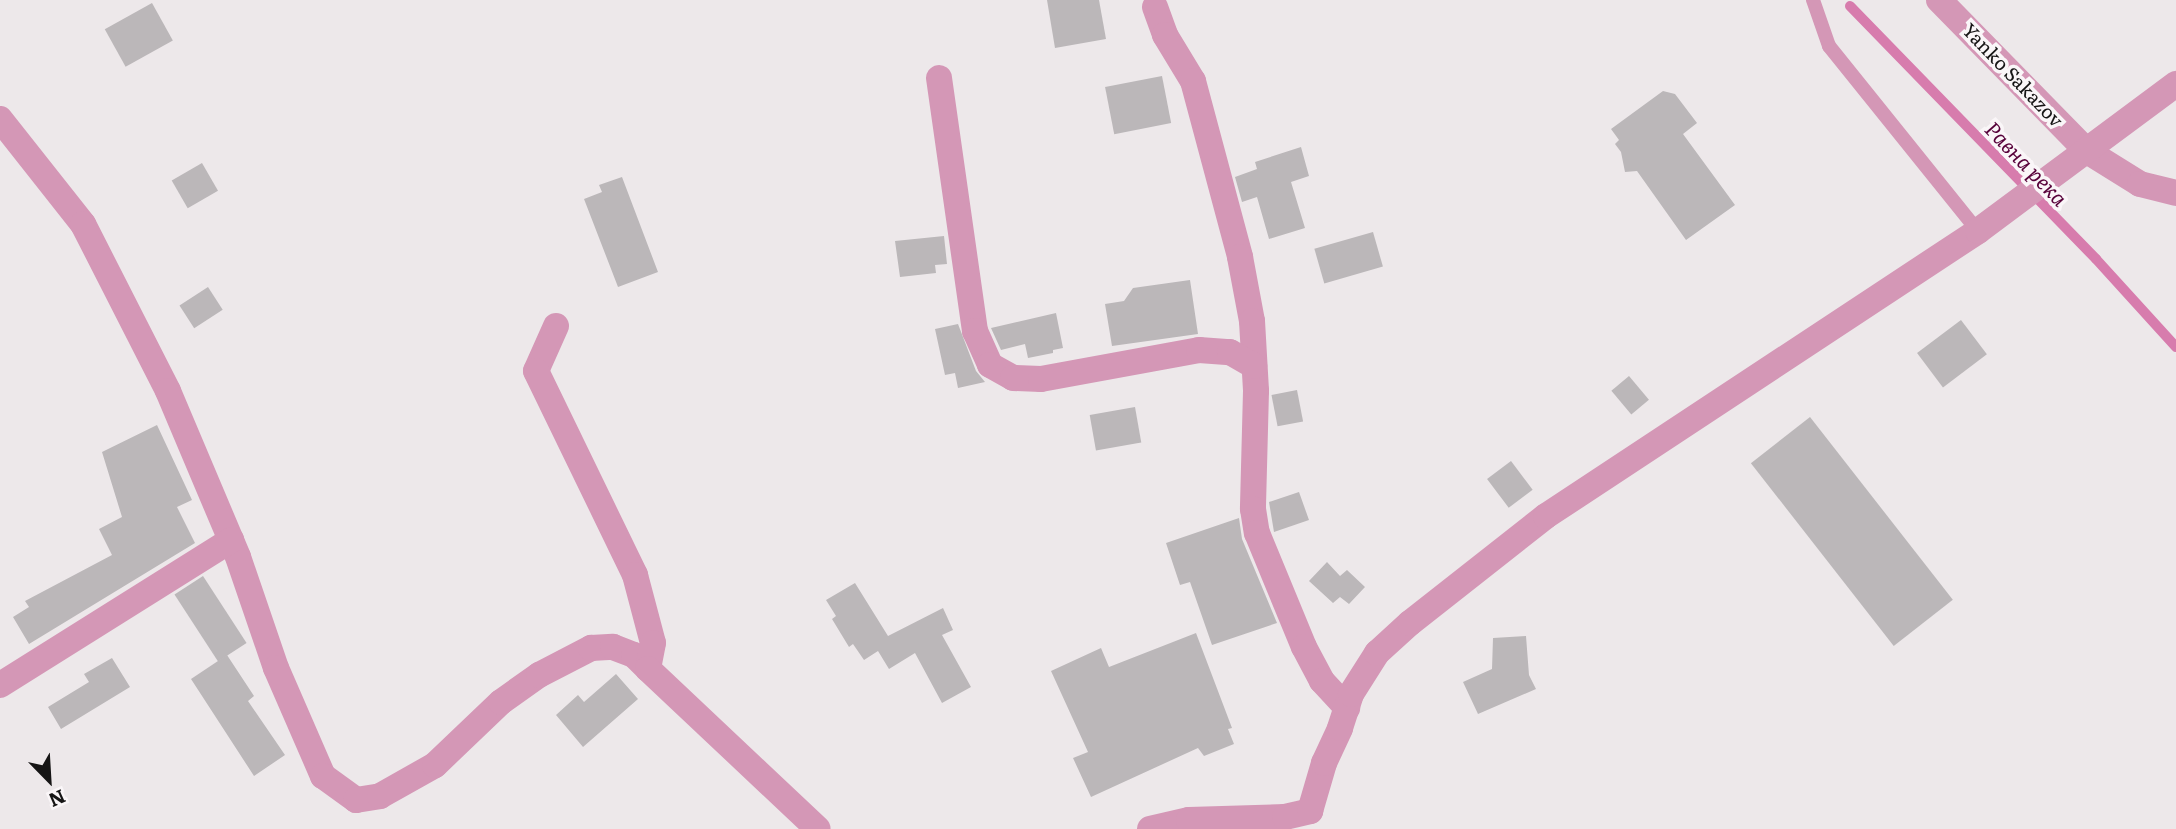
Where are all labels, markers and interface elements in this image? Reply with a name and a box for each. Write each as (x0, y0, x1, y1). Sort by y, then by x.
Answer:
street label: Yanko Sakazov (1958, 18, 2068, 132)
water label: Равна река (1981, 116, 2073, 210)
north arrow (14, 745, 84, 815)
text: N (45, 783, 71, 815)

